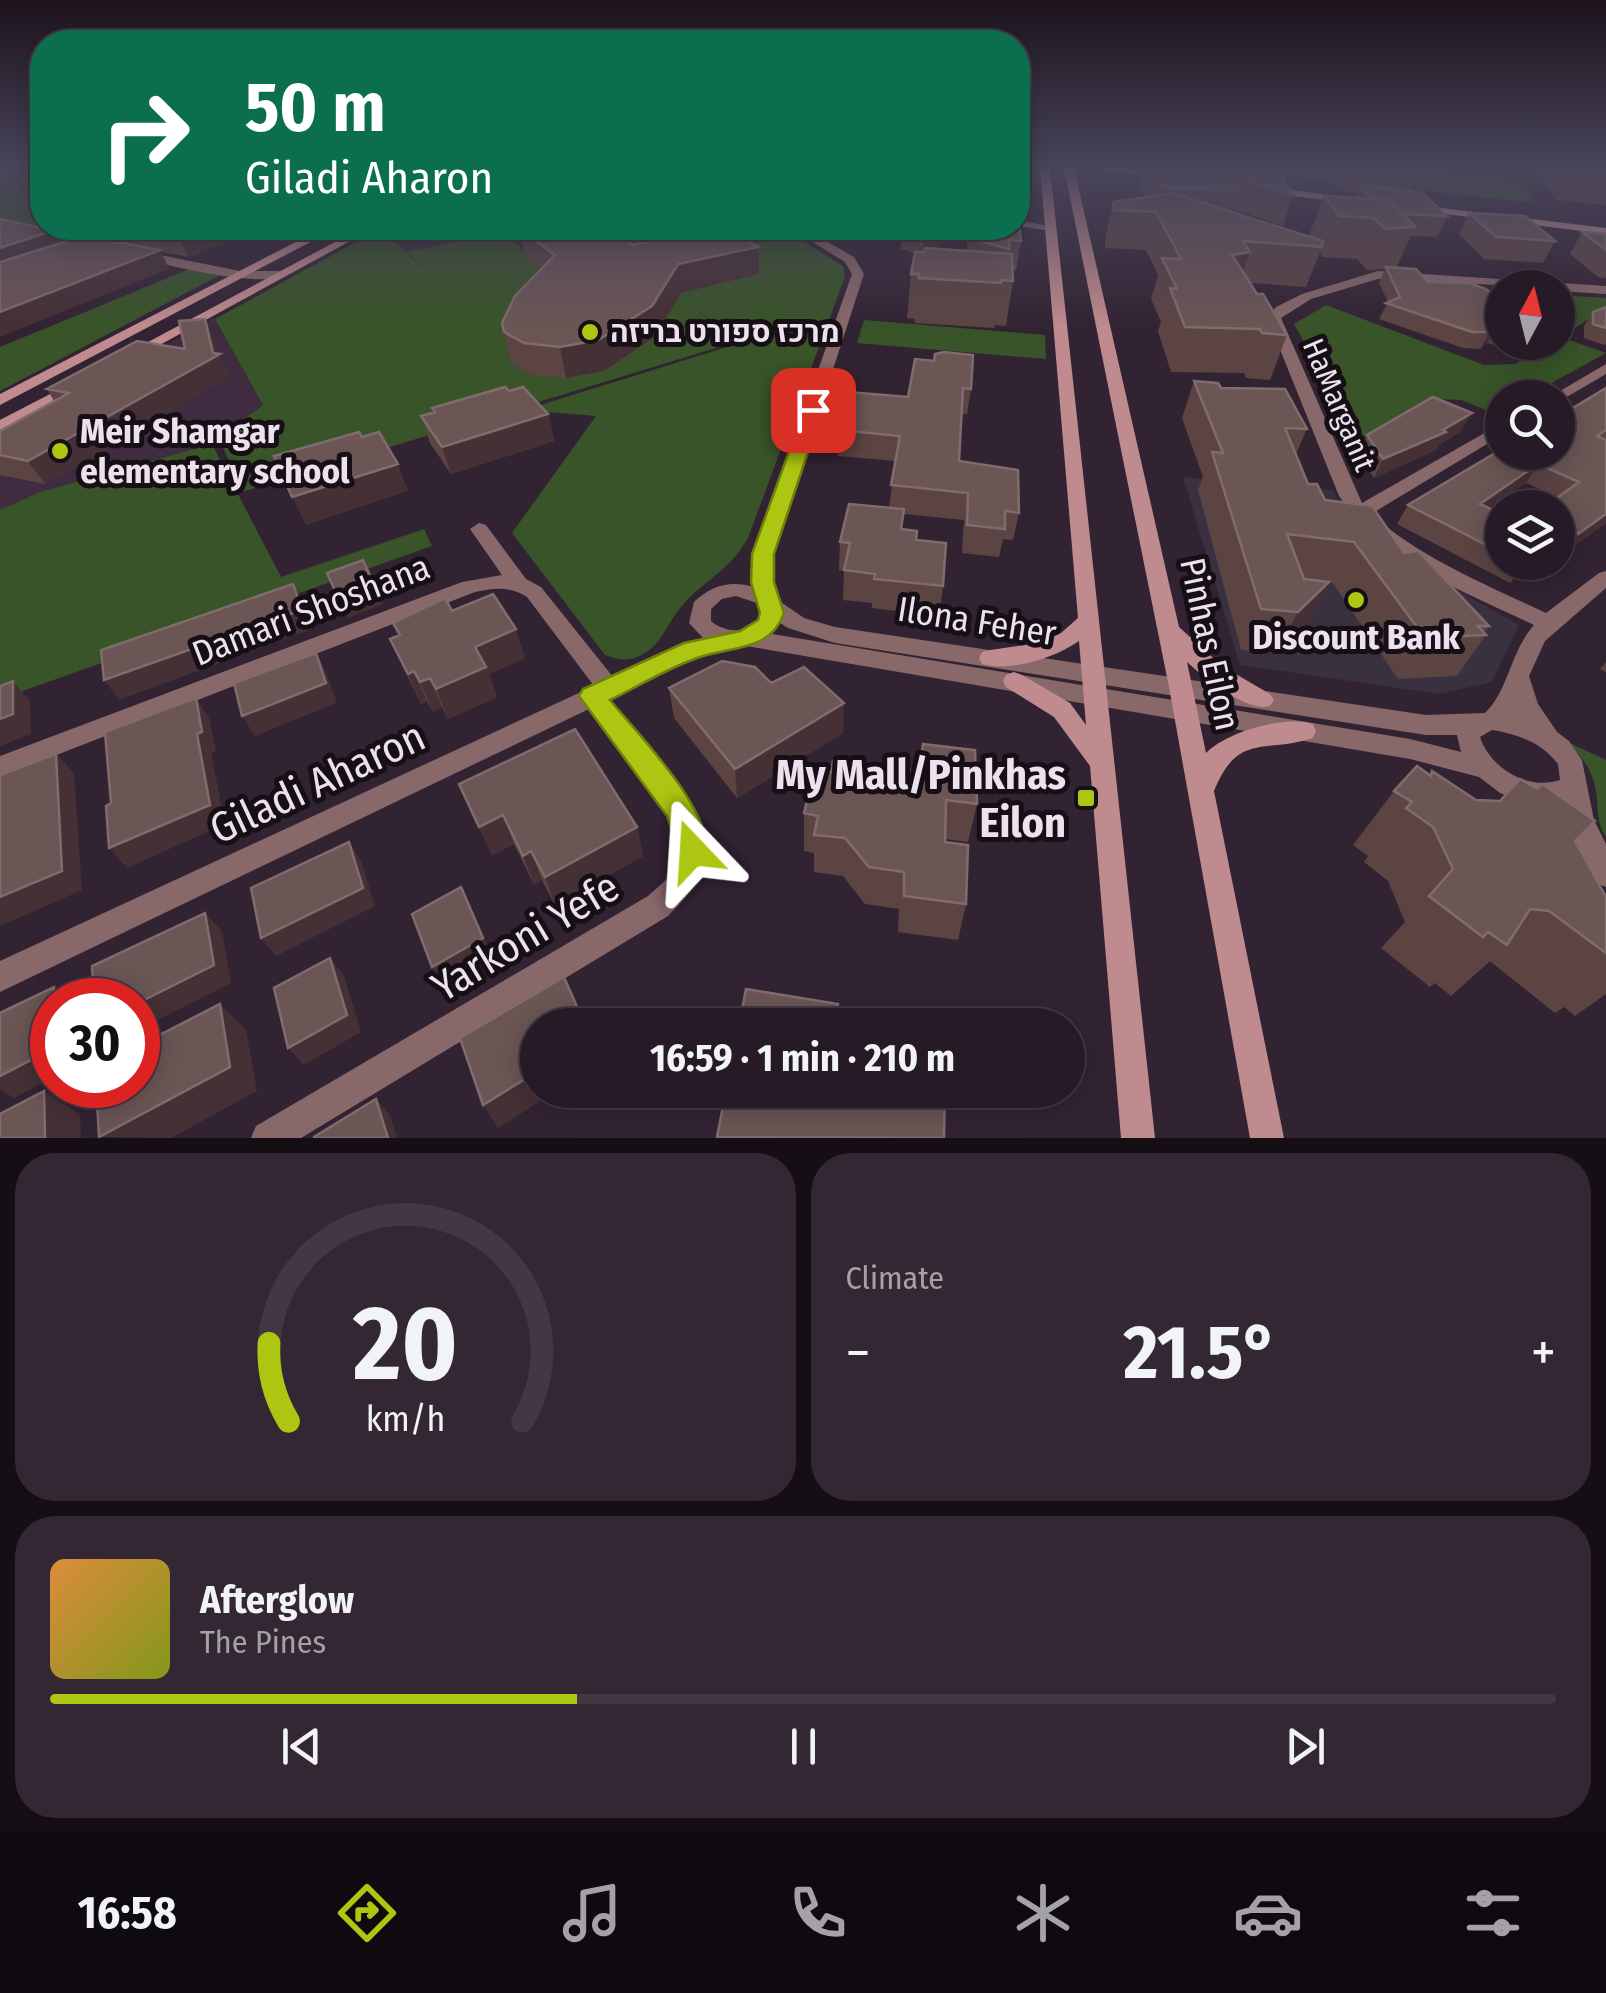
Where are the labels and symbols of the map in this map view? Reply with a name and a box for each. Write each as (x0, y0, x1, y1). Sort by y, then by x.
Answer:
north arrow (1485, 270, 1575, 360)
place label: מרכז ספורט בריזה (610, 314, 840, 350)
marker: מרכז ספורט בריזה (579, 321, 601, 343)
street label: HaMarganit (1295, 333, 1383, 477)
pin (771, 368, 856, 453)
place label: Meir Shamgar elementary school (80, 410, 350, 492)
marker: Meir Shamgar elementary school (49, 440, 71, 462)
street label: Damari Shoshana (186, 545, 436, 675)
street label: Pinhas Eilon (1171, 554, 1249, 734)
street label: Ilona Feher (895, 588, 1059, 654)
marker: Discount Bank (1345, 589, 1367, 611)
place label: Discount Bank (1252, 616, 1461, 658)
street label: Giladi Aharon (202, 711, 433, 855)
place label: My Mall/Pinkhas Eilon (776, 750, 1066, 848)
marker: My Mall/Pinkhas Eilon (1075, 787, 1097, 809)
position arrow (641, 799, 745, 903)
street label: Yarkoni Yefe (423, 862, 628, 1012)
speed limit sign: 30 (30, 978, 160, 1108)

